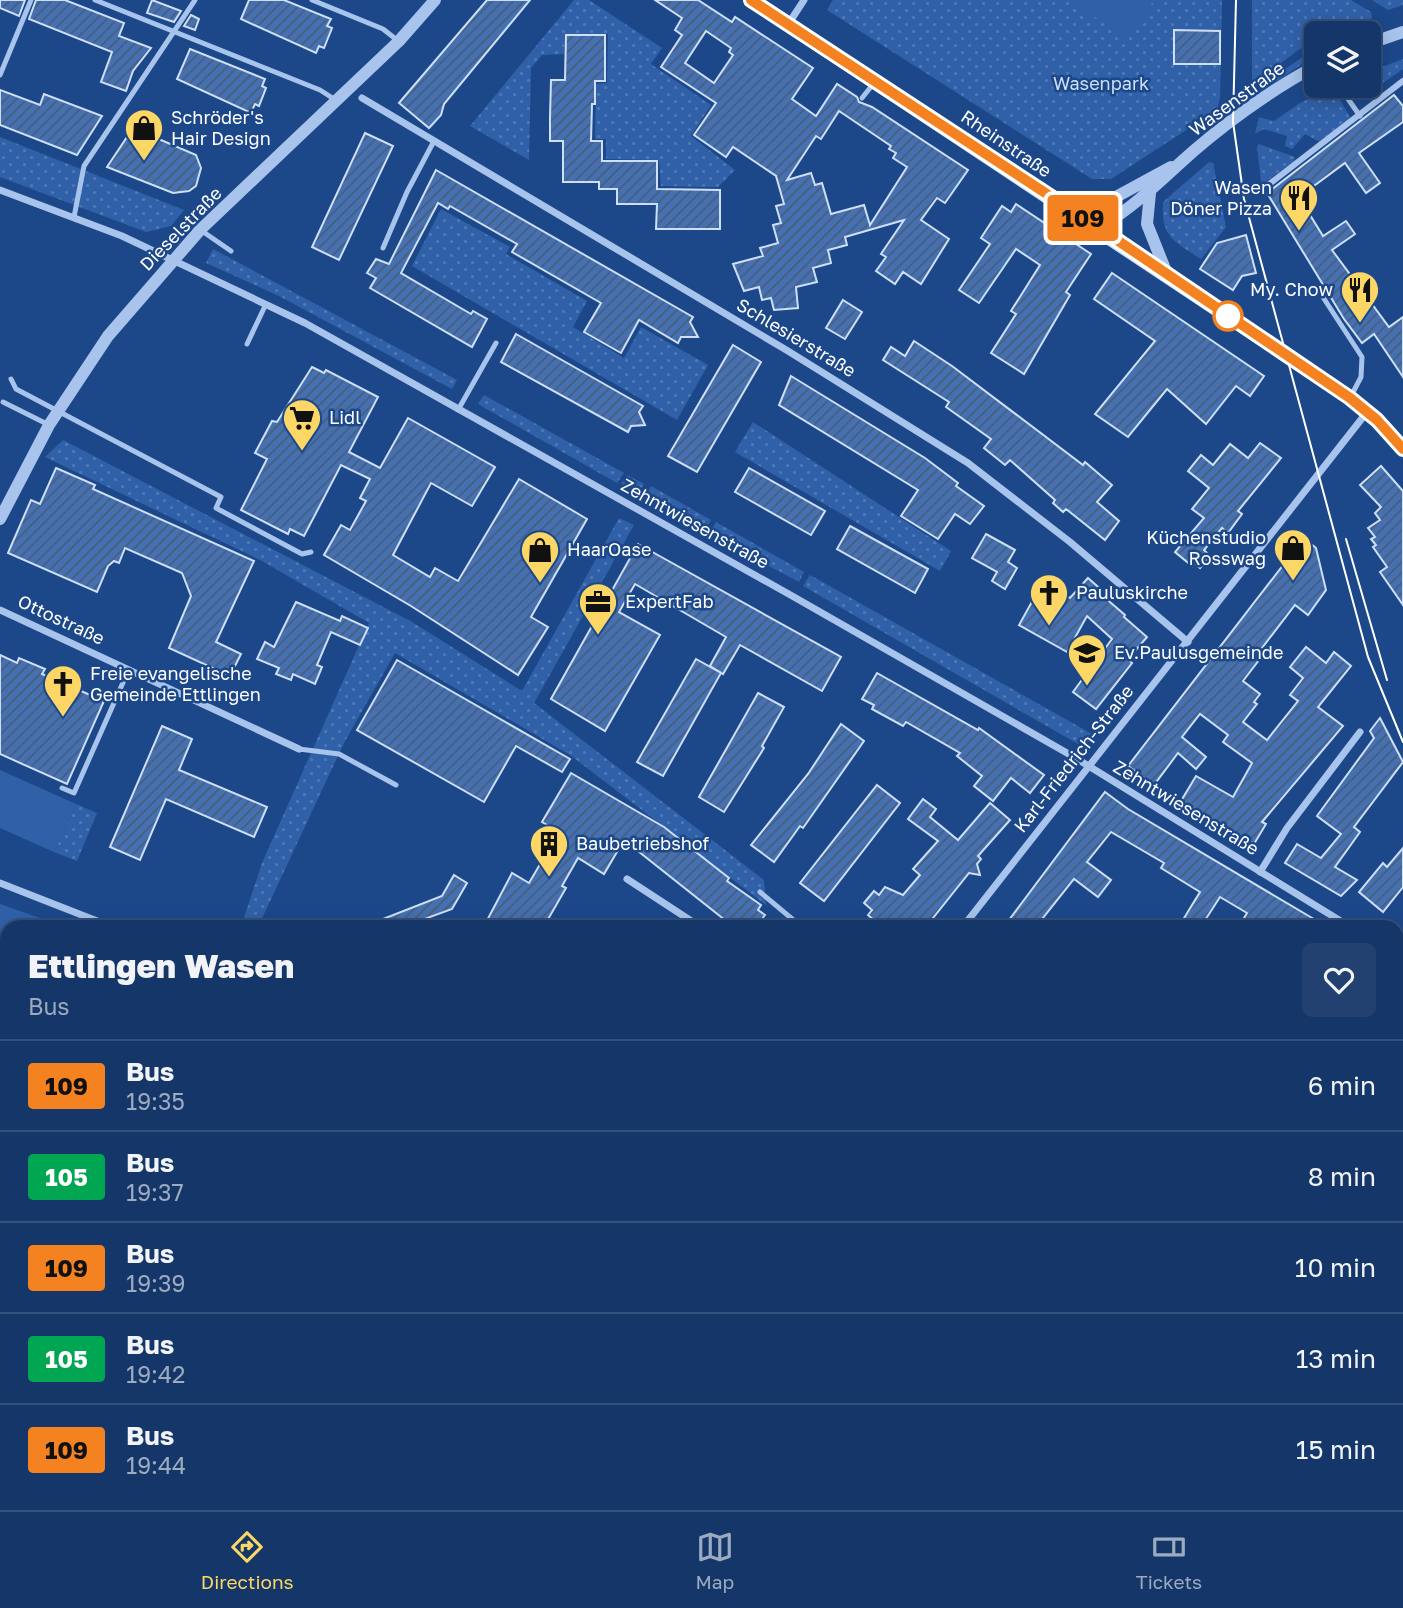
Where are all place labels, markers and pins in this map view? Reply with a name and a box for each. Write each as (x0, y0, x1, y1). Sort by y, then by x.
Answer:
place label: Schröder's Hair Design (171, 106, 271, 149)
shop icon: Schröder's Hair Design (123, 107, 165, 162)
place label: Wasen Döner Pizza (1170, 176, 1272, 219)
restaurant icon: Wasen Döner Pizza (1278, 177, 1320, 232)
restaurant icon: My. Chow (1339, 269, 1381, 324)
place label: My. Chow (1250, 278, 1333, 300)
unlabelled marker (1213, 301, 1243, 331)
supermarket icon: Lidl (281, 397, 323, 452)
place label: Lidl (329, 406, 361, 428)
place label: Küchenstudio Rosswag (1146, 526, 1266, 569)
shop icon: Küchenstudio Rosswag (1272, 527, 1314, 582)
shop icon: HaarOase (519, 529, 561, 584)
place label: HaarOase (567, 538, 652, 560)
church icon: Pauluskirche (1028, 572, 1070, 627)
office icon: ExpertFab (577, 581, 619, 636)
place label: Pauluskirche (1076, 581, 1188, 603)
place label: ExpertFab (625, 590, 714, 612)
school or university icon: Ev.Paulusgemeinde (1066, 632, 1108, 687)
place label: Ev.Paulusgemeinde (1114, 641, 1283, 663)
place label: Freie evangelische Gemeinde Ettlingen (90, 662, 261, 705)
church icon: Freie evangelische Gemeinde Ettlingen (42, 663, 84, 718)
building icon: Baubetriebshof (528, 823, 570, 878)
place label: Baubetriebshof (576, 832, 709, 854)

